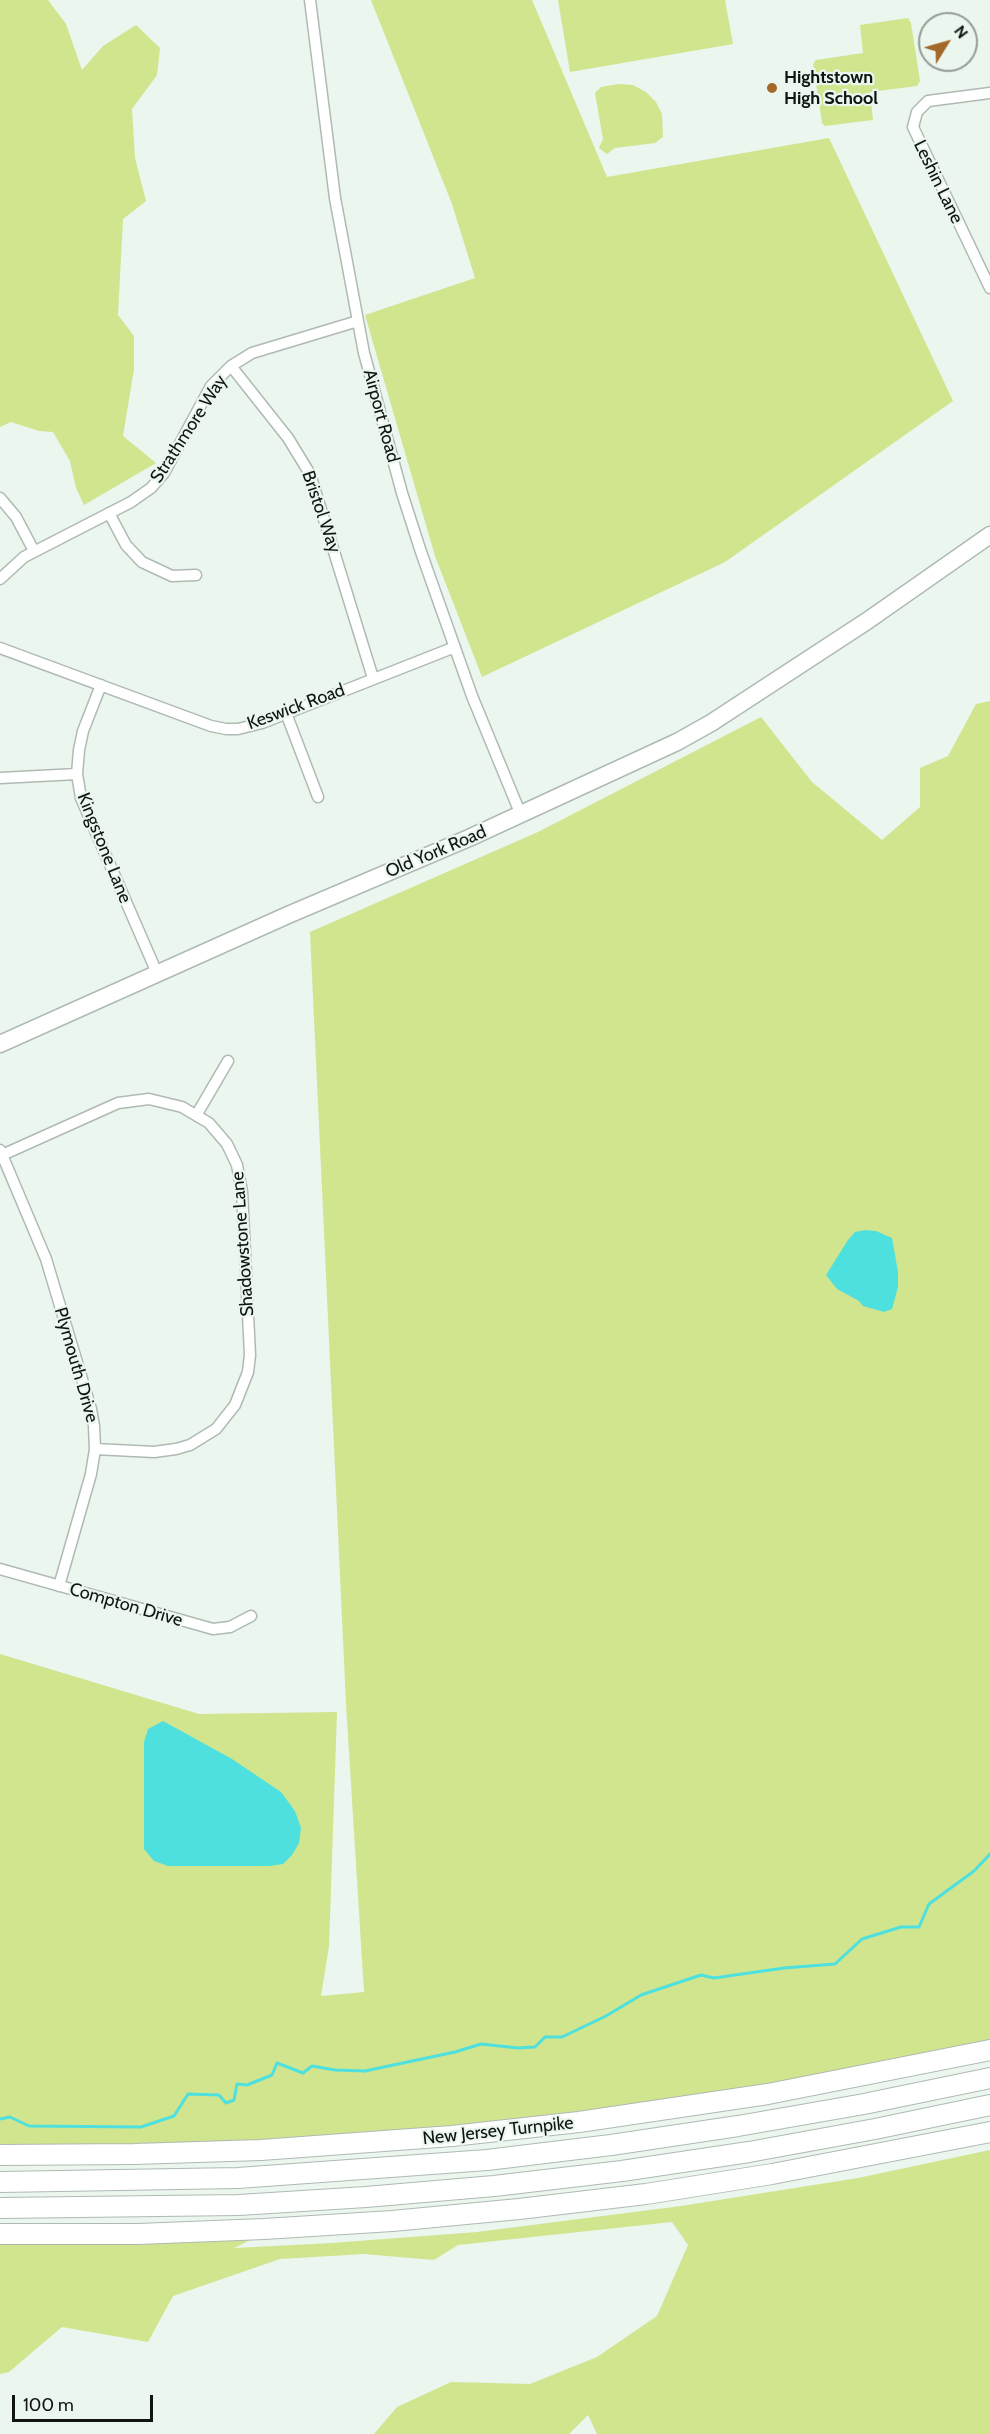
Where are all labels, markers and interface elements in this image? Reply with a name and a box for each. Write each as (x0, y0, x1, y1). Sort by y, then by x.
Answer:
north arrow (918, 12, 978, 72)
text: N (950, 22, 972, 42)
place label: Hightstown High School (784, 67, 878, 110)
marker: Hightstown High School (765, 81, 779, 95)
street label: Leshin Lane (909, 137, 967, 227)
street label: Airport Road (358, 367, 404, 465)
street label: Strathmore Way (146, 371, 232, 487)
street label: Bristol Way (297, 468, 345, 556)
street label: Keswick Road (244, 679, 348, 735)
street label: Kingstone Lane (72, 790, 136, 906)
street label: Old York Road (382, 821, 490, 883)
street label: Shadowstone Lane (227, 1171, 259, 1317)
street label: Plymouth Drive (49, 1305, 103, 1425)
street label: Compton Drive (67, 1579, 185, 1631)
street label: New Jersey Turnpike (421, 2112, 575, 2150)
scale bar (15, 2383, 156, 2421)
text: 100 m (23, 2394, 74, 2416)

